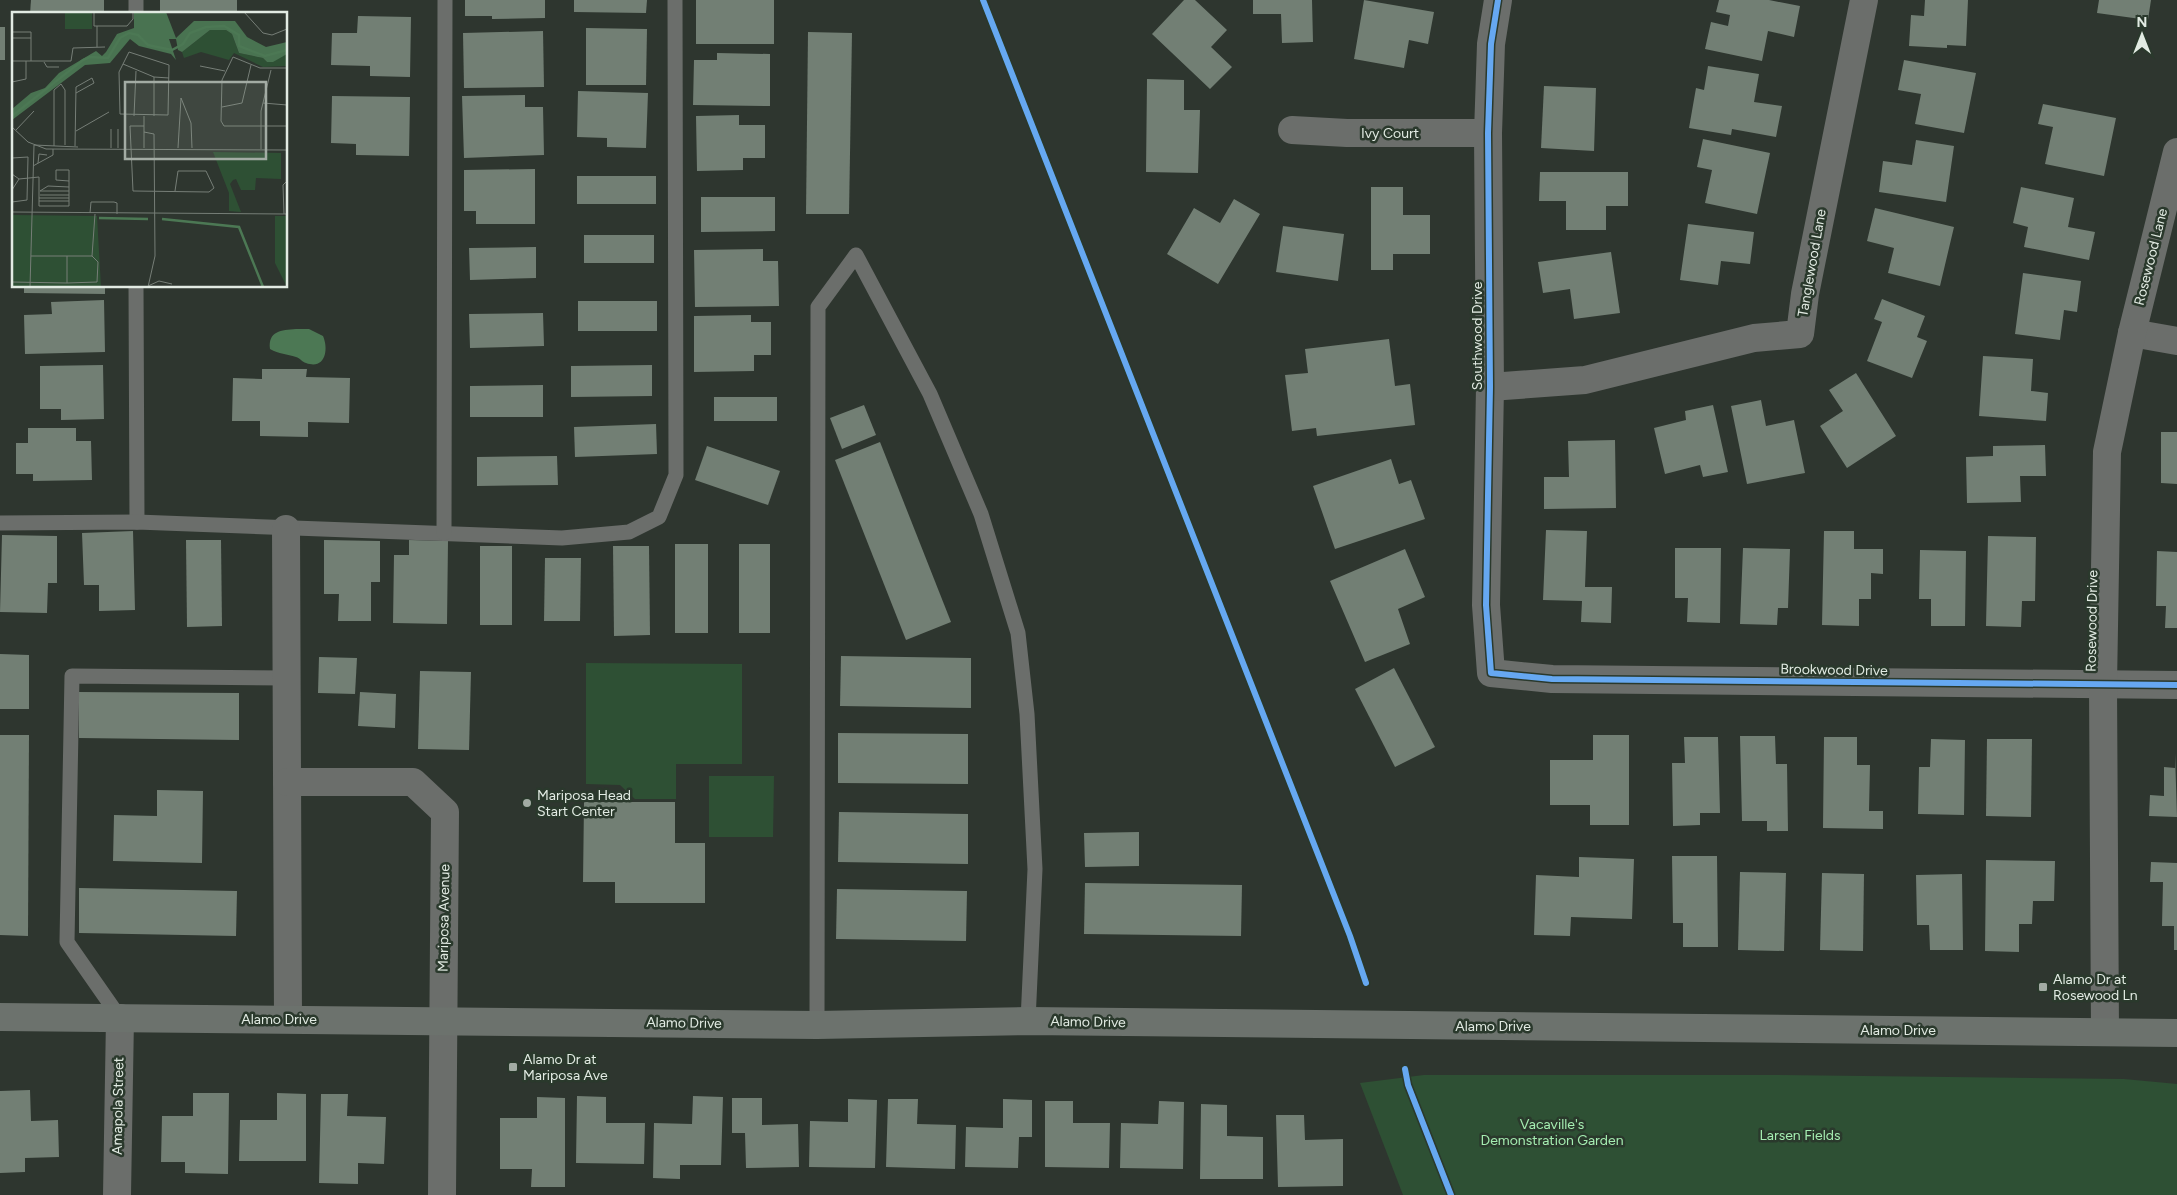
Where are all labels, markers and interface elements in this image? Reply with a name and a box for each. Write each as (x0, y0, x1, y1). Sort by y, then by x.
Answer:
north arrow (2117, 10, 2167, 60)
inset map (12, 12, 288, 288)
text: N (2137, 14, 2147, 31)
street label: Ivy Court (1361, 125, 1419, 142)
street label: Rosewood Lane (2131, 206, 2171, 307)
street label: Tanglewood Lane (1794, 207, 1830, 318)
street label: Southwood Drive (1469, 281, 1486, 390)
street label: Rosewood Drive (2083, 570, 2101, 672)
street label: Brookwood Drive (1780, 661, 1888, 679)
place label: Mariposa Head Start Center (537, 787, 631, 820)
marker: Mariposa Head Start Center (521, 797, 533, 809)
street label: Mariposa Avenue (435, 864, 453, 972)
place label: Alamo Dr at Rosewood Ln (2053, 971, 2138, 1004)
marker: Alamo Dr at Rosewood Ln (2037, 981, 2049, 993)
street label: Alamo Drive (241, 1011, 317, 1028)
street label: Alamo Drive (1050, 1013, 1126, 1031)
street label: Alamo Drive (646, 1014, 722, 1032)
street label: Alamo Drive (1455, 1018, 1531, 1035)
street label: Alamo Drive (1860, 1022, 1936, 1039)
place label: Alamo Dr at Mariposa Ave (523, 1051, 608, 1084)
street label: Amapola Street (109, 1057, 127, 1155)
marker: Alamo Dr at Mariposa Ave (507, 1061, 519, 1073)
park label: Vacaville's Demonstration Garden (1481, 1116, 1624, 1149)
park label: Larsen Fields (1760, 1127, 1840, 1144)

